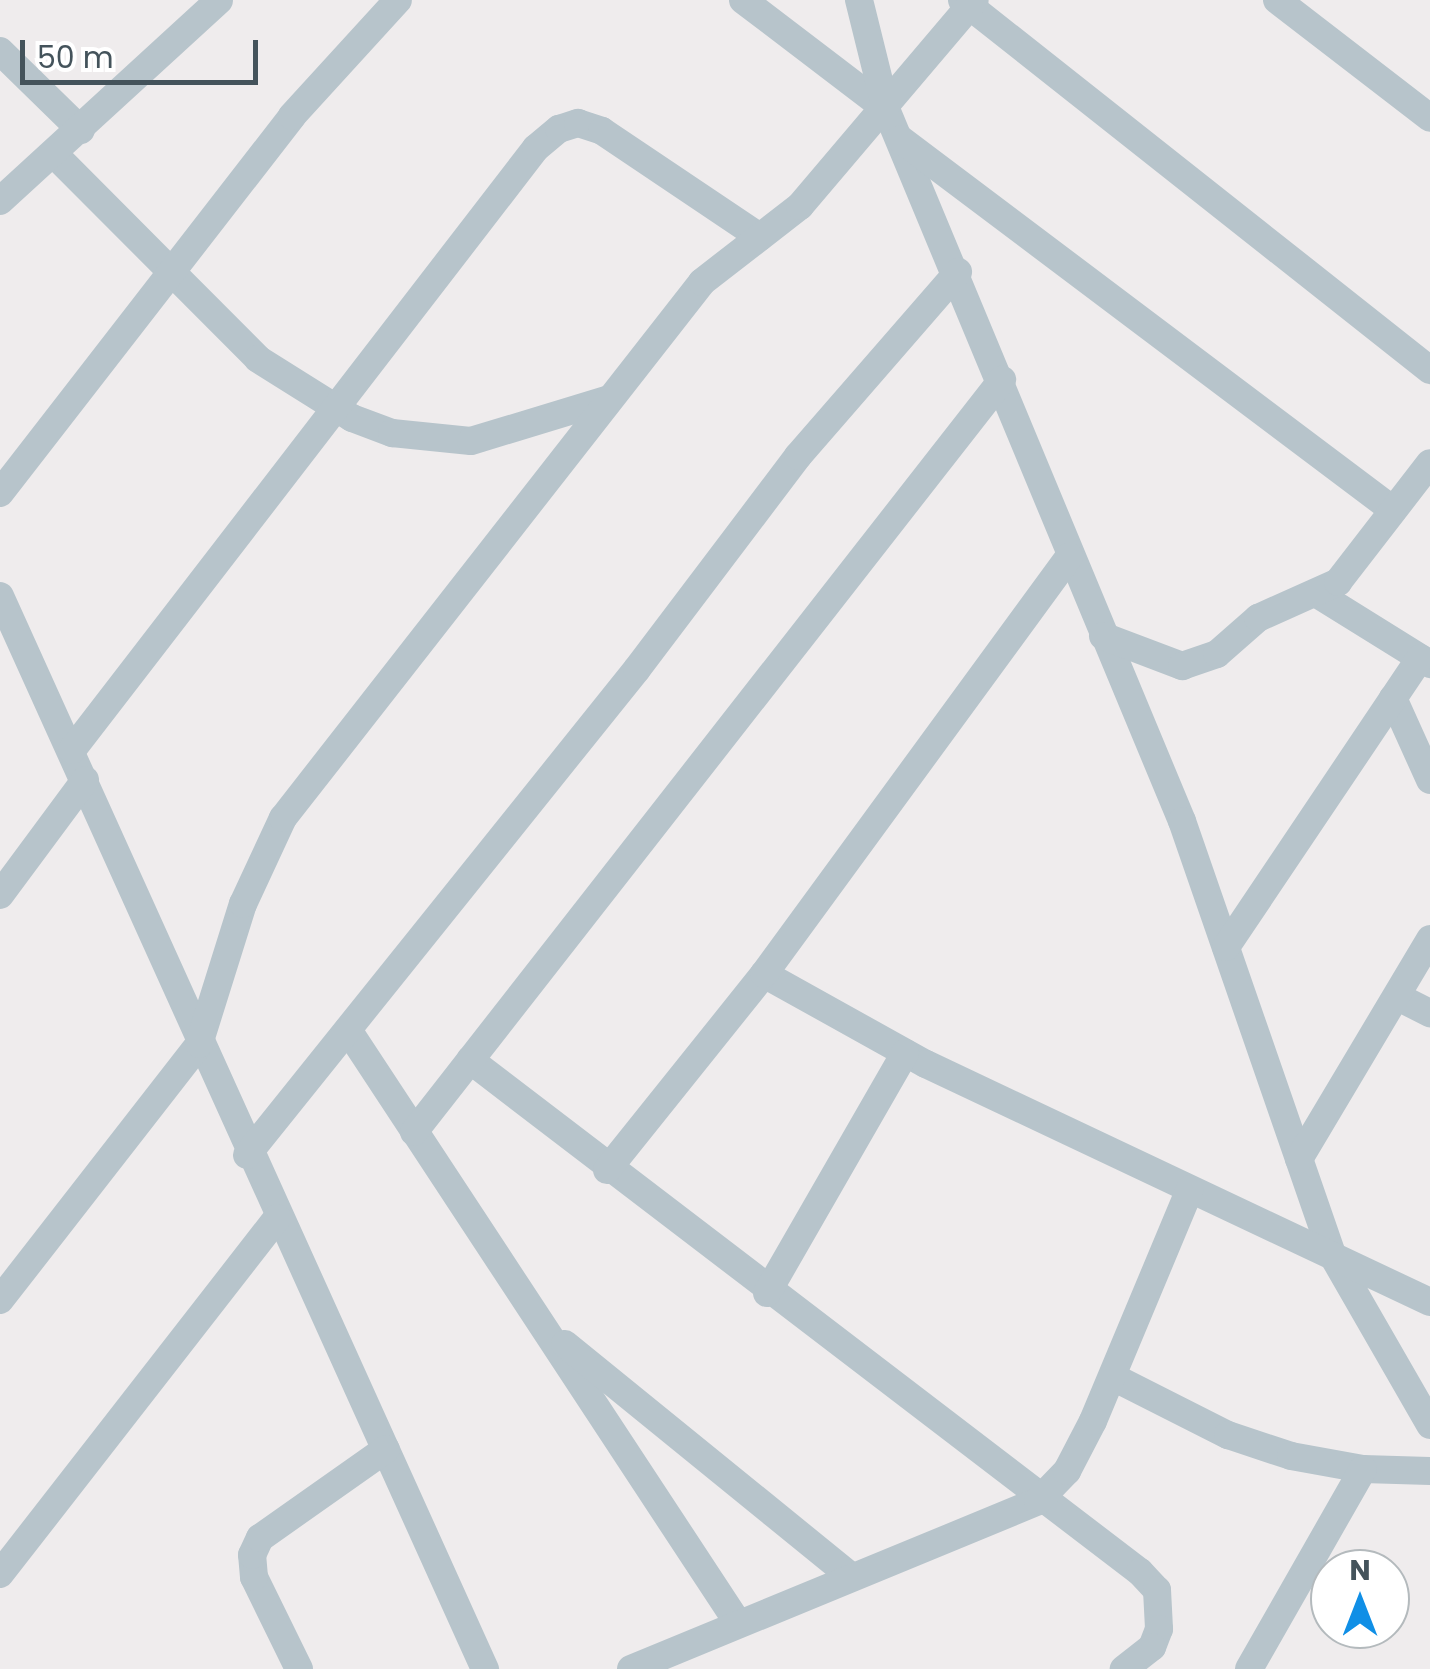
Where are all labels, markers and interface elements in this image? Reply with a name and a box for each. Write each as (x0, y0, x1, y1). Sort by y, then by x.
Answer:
scale bar (25, 20, 262, 82)
text: 50 m (37, 36, 114, 79)
north arrow (1310, 1549, 1410, 1649)
text: N (1349, 1551, 1371, 1590)

